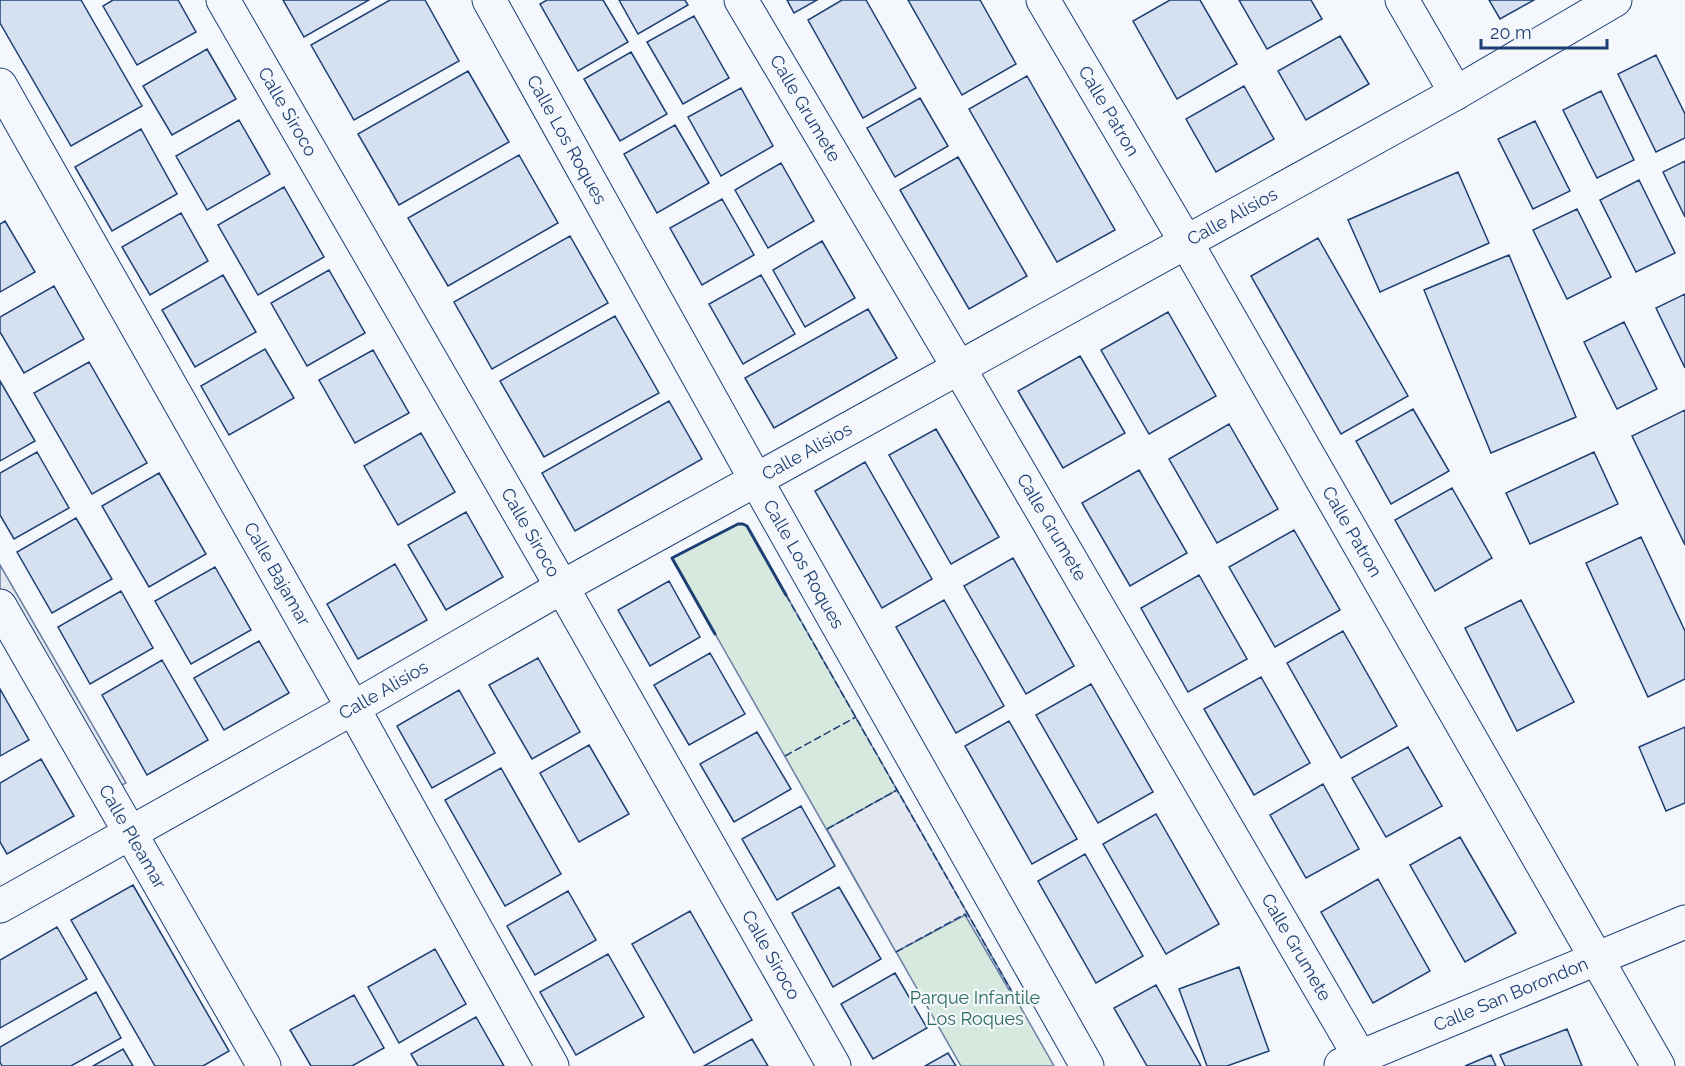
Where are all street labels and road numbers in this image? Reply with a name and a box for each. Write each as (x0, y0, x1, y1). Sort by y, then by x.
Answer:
street label: Calle Grumete (766, 51, 846, 166)
street label: Calle Patron (1074, 62, 1144, 160)
street label: Calle Siroco (254, 63, 322, 160)
street label: Calle Los Roques (523, 71, 612, 208)
street label: Calle Alisios (1183, 183, 1281, 250)
street label: Calle Alisios (758, 418, 856, 485)
street label: Calle Grumete (1013, 470, 1092, 585)
street label: Calle Patron (1318, 482, 1387, 581)
street label: Calle Siroco (497, 484, 565, 581)
street label: Calle Los Roques (759, 496, 849, 632)
street label: Calle Bajamar (240, 518, 315, 630)
street label: Calle Alisios (335, 656, 432, 724)
street label: Calle Pleamar (95, 781, 171, 893)
street label: Calle Grumete (1257, 890, 1336, 1005)
street label: Calle Siroco (738, 906, 805, 1003)
street label: Calle San Borondon (1430, 952, 1591, 1035)

